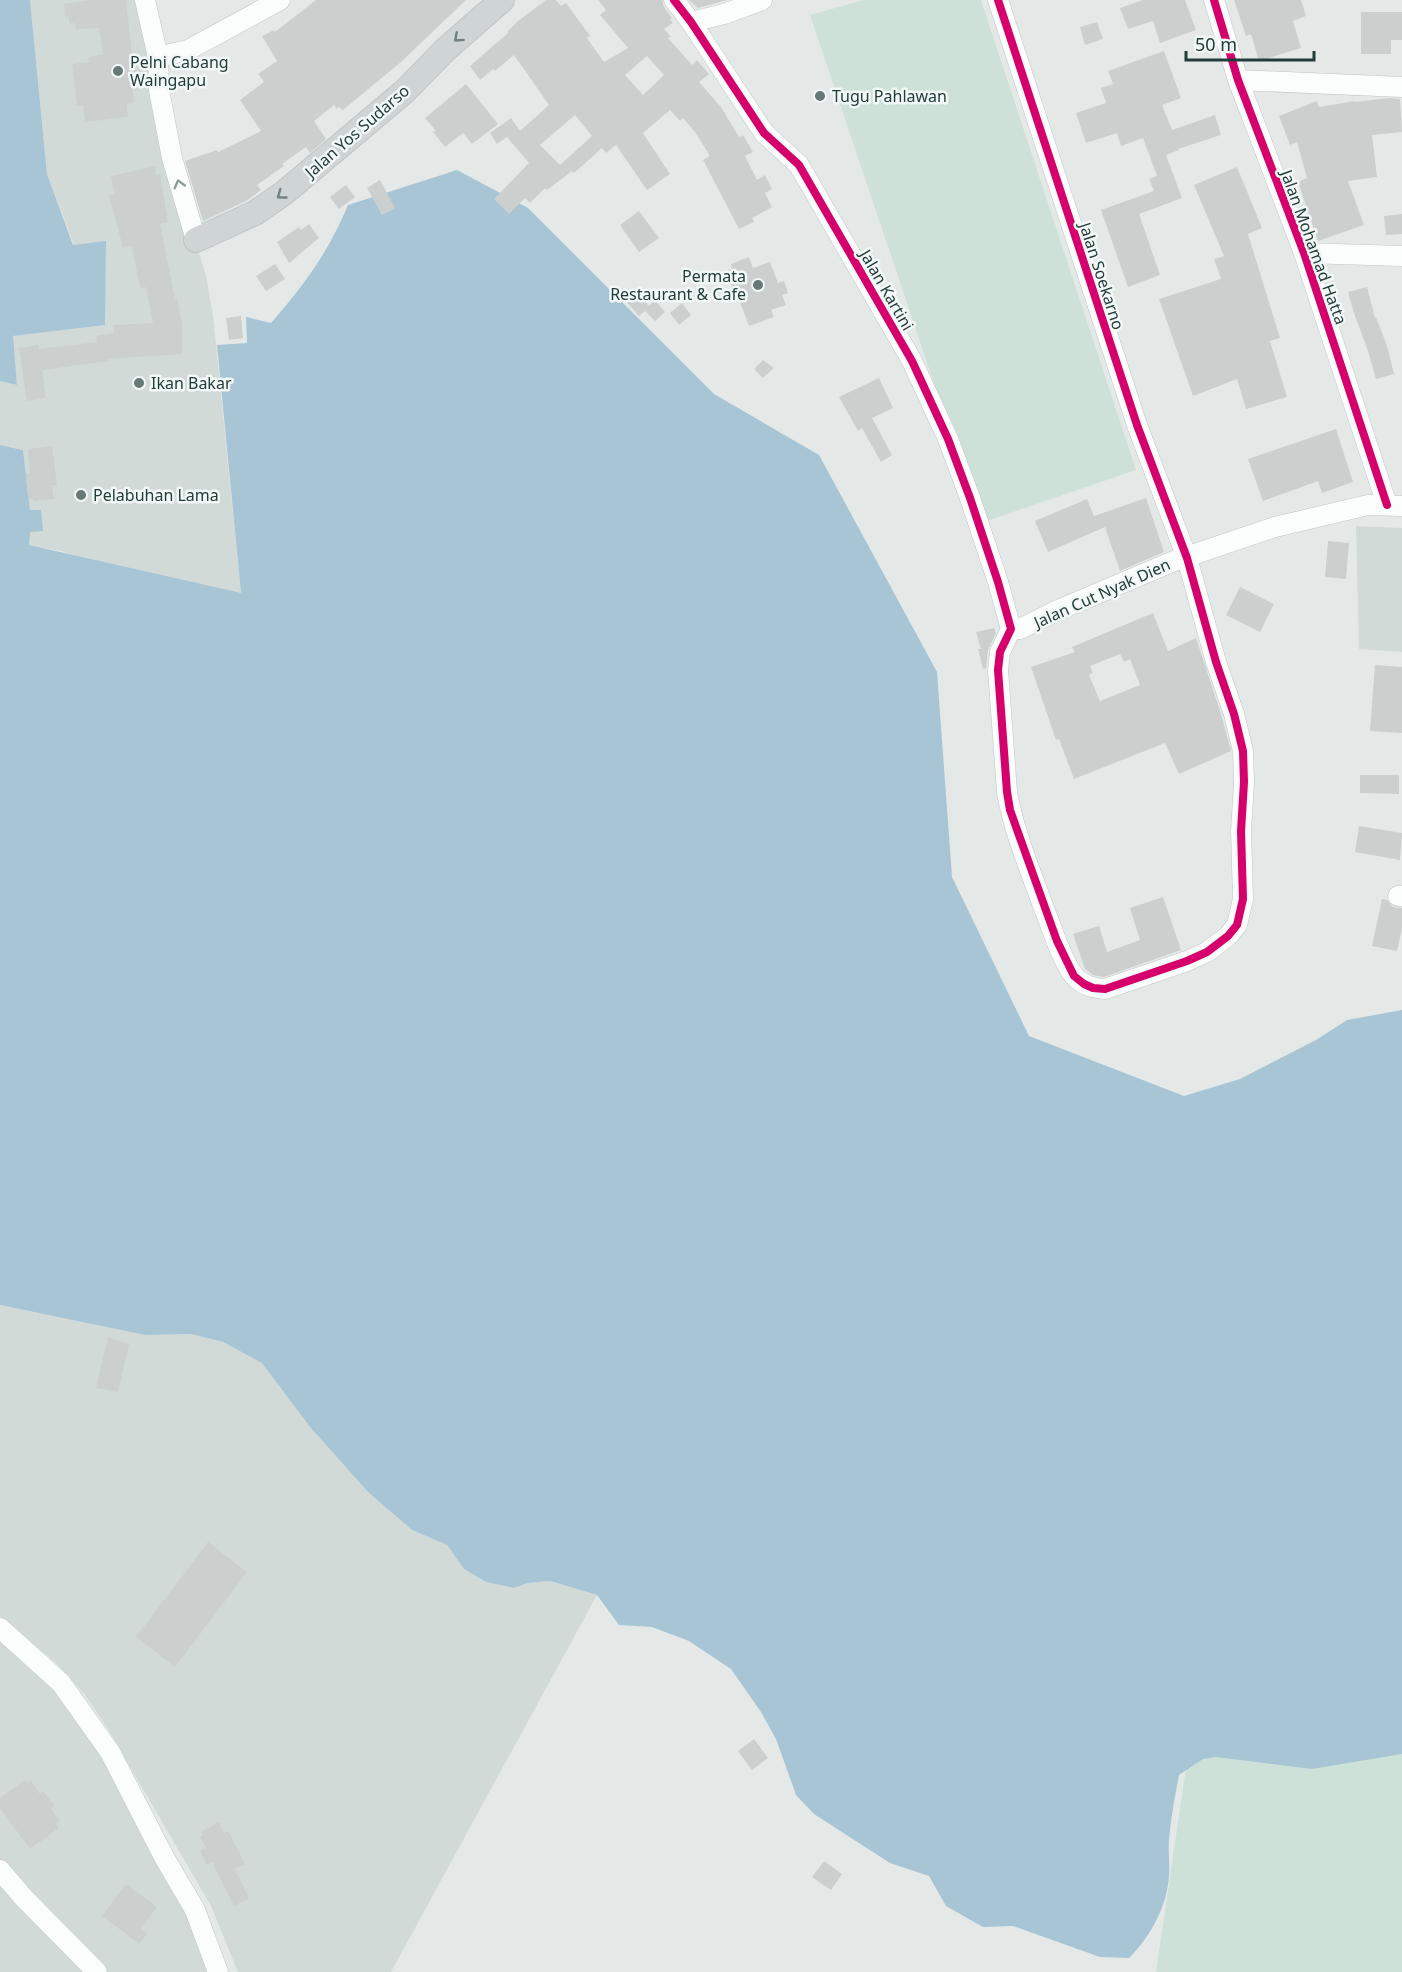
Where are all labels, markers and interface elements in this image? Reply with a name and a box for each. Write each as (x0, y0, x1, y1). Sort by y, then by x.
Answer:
scale bar (1186, 24, 1314, 62)
one-way arrow (454, 31, 465, 42)
text: 50 m (1195, 32, 1237, 56)
place label: Pelni Cabang Waingapu (130, 51, 229, 91)
marker: Pelni Cabang Waingapu (111, 64, 125, 78)
street label: Jalan Yos Sudarso (299, 79, 414, 184)
place label: Tugu Pahlawan (832, 85, 947, 107)
marker: Tugu Pahlawan (813, 89, 827, 103)
street label: Jalan Mohamad Hatta (1275, 165, 1352, 327)
one-way arrow (174, 179, 187, 189)
one-way arrow (276, 188, 287, 199)
street label: Jalan Soekarno (1074, 218, 1130, 333)
street label: Jalan Kartini (854, 244, 919, 334)
place label: Permata Restaurant & Cafe (610, 265, 746, 305)
marker: Permata Restaurant & Cafe (751, 278, 765, 292)
place label: Ikan Bakar (151, 372, 232, 394)
marker: Ikan Bakar (132, 376, 146, 390)
place label: Pelabuhan Lama (93, 484, 219, 506)
marker: Pelabuhan Lama (74, 488, 88, 502)
street label: Jalan Cut Nyak Dien (1028, 553, 1174, 634)

